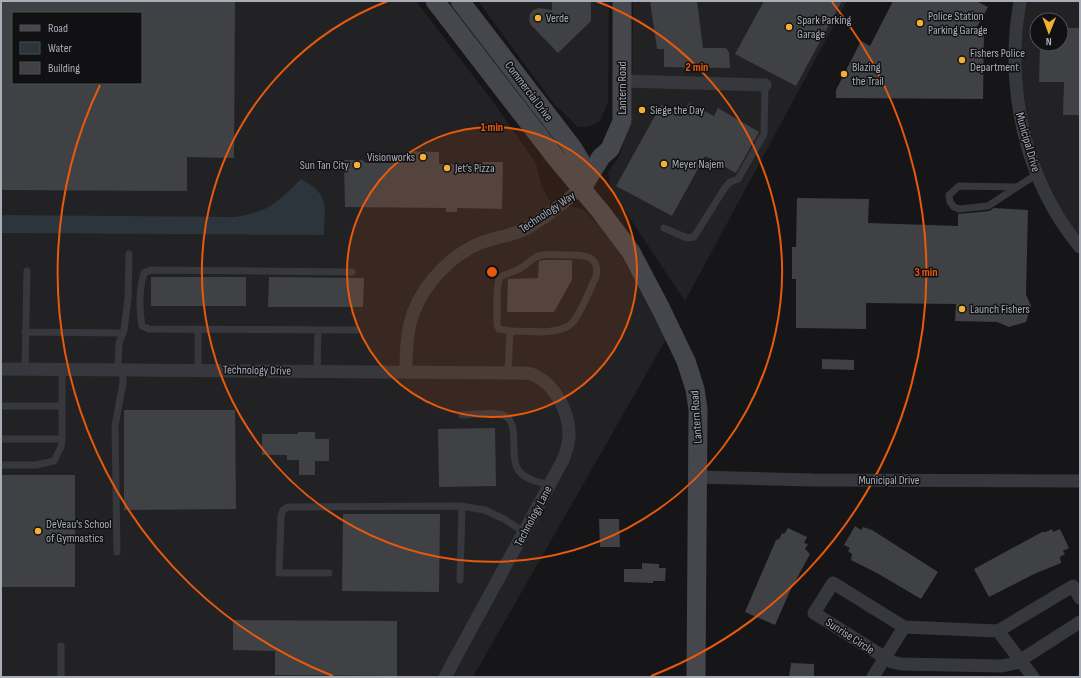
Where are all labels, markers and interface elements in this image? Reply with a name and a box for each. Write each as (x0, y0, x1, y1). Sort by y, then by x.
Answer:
place label: Police Station Parking Garage (928, 9, 988, 38)
place label: Verde (546, 11, 569, 26)
legend (12, 12, 142, 84)
north arrow (1029, 12, 1069, 52)
marker: Verde (533, 13, 543, 23)
place label: Spark Parking Garage (797, 13, 852, 42)
marker: Police Station Parking Garage (915, 18, 925, 28)
text: Road (48, 21, 68, 36)
marker: Spark Parking Garage (784, 22, 794, 32)
text: N (1046, 35, 1052, 48)
text: Water (48, 41, 72, 56)
place label: Fishers Police Department (970, 46, 1025, 75)
marker: Fishers Police Department (957, 55, 967, 65)
street label: Commercial Drive (501, 58, 556, 124)
text: 2 min (686, 60, 708, 75)
place label: Blazing the Trail (852, 60, 884, 89)
text: Building (48, 61, 80, 76)
street label: Lantern Road (615, 61, 630, 115)
marker: Blazing the Trail (839, 69, 849, 79)
place label: Siege the Day (650, 103, 704, 118)
marker: Siege the Day (637, 105, 647, 115)
street label: Municipal Drive (1012, 111, 1043, 174)
text: 1 min (481, 120, 503, 135)
place label: Visionworks (367, 150, 415, 165)
marker: Visionworks (418, 152, 428, 162)
place label: Meyer Najem (672, 157, 724, 172)
place label: Sun Tan City (300, 158, 349, 173)
marker: Meyer Najem (659, 159, 669, 169)
marker: Sun Tan City (352, 160, 362, 170)
place label: Jet's Pizza (454, 161, 495, 176)
marker: Jet's Pizza (442, 163, 452, 173)
street label: Technology Way (517, 188, 578, 237)
centre of rings (485, 265, 499, 279)
text: 3 min (915, 265, 937, 280)
place label: Launch Fishers (970, 302, 1030, 317)
marker: Launch Fishers (957, 304, 967, 314)
street label: Technology Drive (223, 362, 291, 379)
street label: Lantern Road (687, 390, 706, 444)
street label: Municipal Drive (858, 473, 920, 488)
street label: Technology Lane (511, 483, 556, 549)
place label: DeVeau's School of Gymnastics (46, 517, 112, 546)
marker: DeVeau's School of Gymnastics (33, 526, 43, 536)
street label: Sunrise Circle (823, 615, 877, 658)

